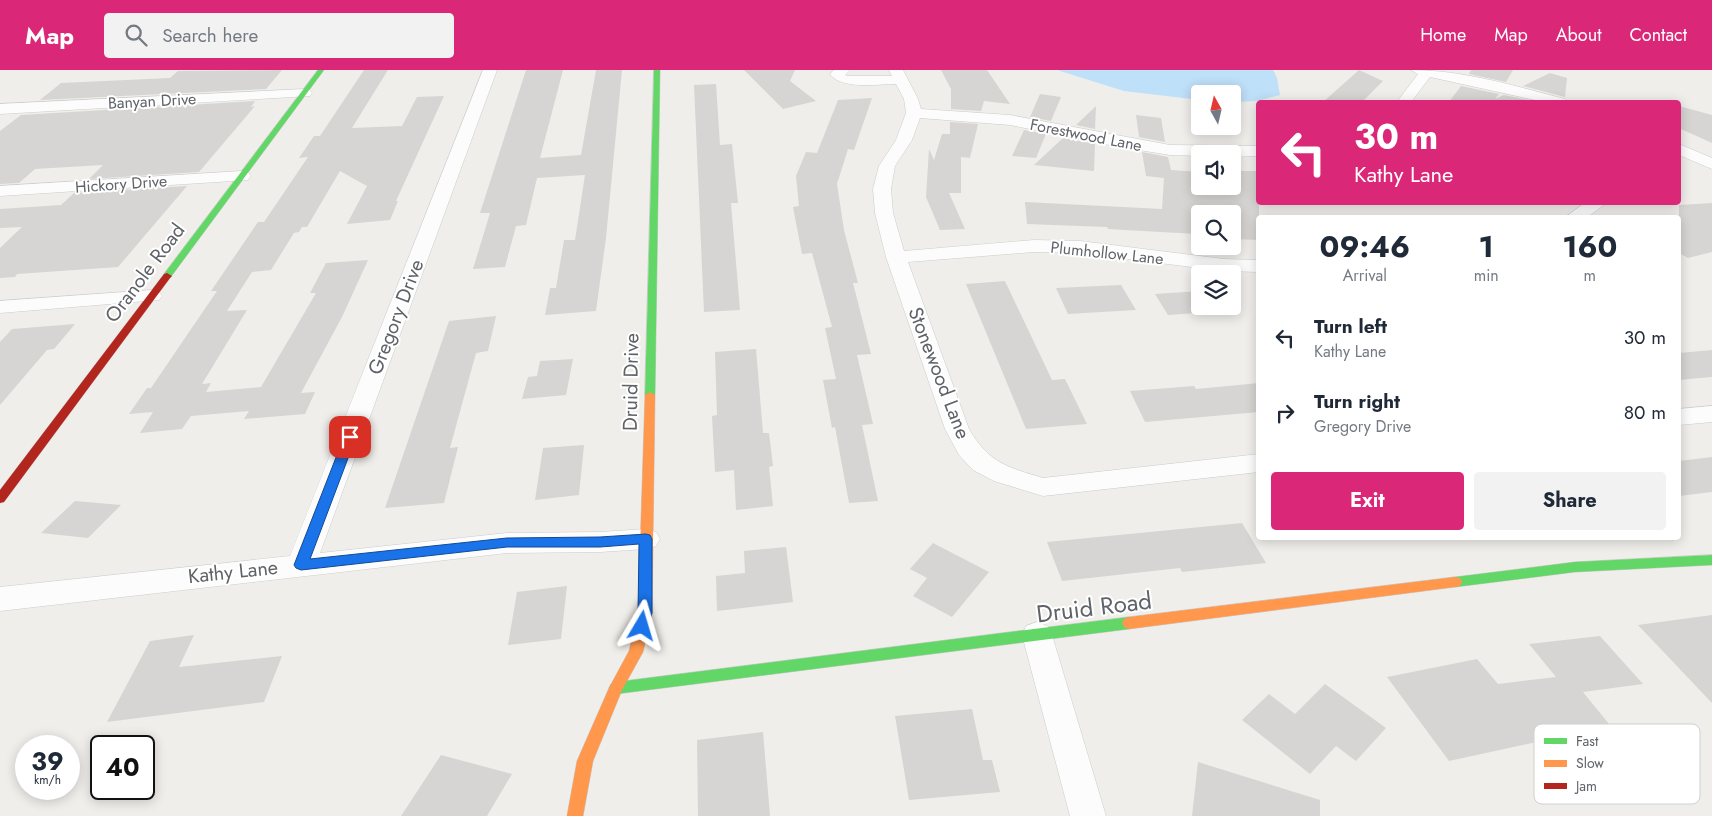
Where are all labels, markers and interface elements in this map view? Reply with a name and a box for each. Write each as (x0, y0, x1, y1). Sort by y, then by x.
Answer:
search box (104, 13, 454, 58)
text: Map (25, 18, 74, 53)
icon: search (122, 21, 150, 49)
text: Search here (162, 22, 258, 49)
text: Home (1420, 22, 1466, 48)
text: Map (1494, 22, 1528, 48)
text: About (1556, 22, 1601, 48)
text: Contact (1629, 22, 1687, 48)
north arrow (1191, 85, 1241, 135)
map controls (1191, 85, 1241, 315)
street label: Banyan Drive (107, 87, 197, 115)
text: 30 m (1354, 112, 1438, 162)
street label: Forestwood Lane (1028, 113, 1144, 157)
icon: left (1271, 120, 1336, 185)
button: sound (1191, 145, 1241, 195)
text: Kathy Lane (1354, 158, 1453, 190)
street label: Hickory Drive (74, 169, 168, 199)
button: search (1191, 205, 1241, 255)
street label: Oranole Road (98, 217, 192, 329)
text: 09:46 (1320, 225, 1410, 268)
text: 1 (1479, 225, 1494, 268)
text: 160 (1562, 225, 1617, 268)
street label: Plumhollow Lane (1049, 236, 1165, 270)
street label: Gregory Drive (361, 255, 431, 379)
text: Arrival (1343, 264, 1387, 287)
text: min (1474, 264, 1499, 287)
text: m (1584, 264, 1596, 287)
button: layers (1191, 265, 1241, 315)
street label: Stonewood Lane (901, 303, 977, 443)
text: Turn left (1314, 313, 1387, 340)
icon: left (1271, 324, 1299, 352)
text: 30 m (1624, 324, 1666, 351)
street label: Druid Drive (616, 333, 646, 431)
text: Kathy Lane (1314, 340, 1386, 363)
text: Turn right (1314, 388, 1400, 415)
icon: right (1271, 399, 1299, 427)
text: 80 m (1624, 399, 1666, 426)
text: Gregory Drive (1314, 415, 1411, 438)
pin (329, 416, 371, 458)
icon: arrive (336, 423, 364, 451)
button: Exit (1271, 472, 1464, 530)
button: Share (1474, 472, 1666, 530)
street label: Kathy Lane (187, 553, 279, 591)
street label: Druid Road (1034, 583, 1154, 631)
position arrow (615, 599, 667, 651)
legend (1534, 724, 1700, 804)
text: Fast (1576, 731, 1599, 751)
speed limit sign: 40 (90, 735, 155, 800)
text: 39 (31, 743, 64, 779)
text: Slow (1576, 753, 1604, 773)
text: km/h (34, 771, 61, 789)
text: Jam (1574, 776, 1597, 796)

